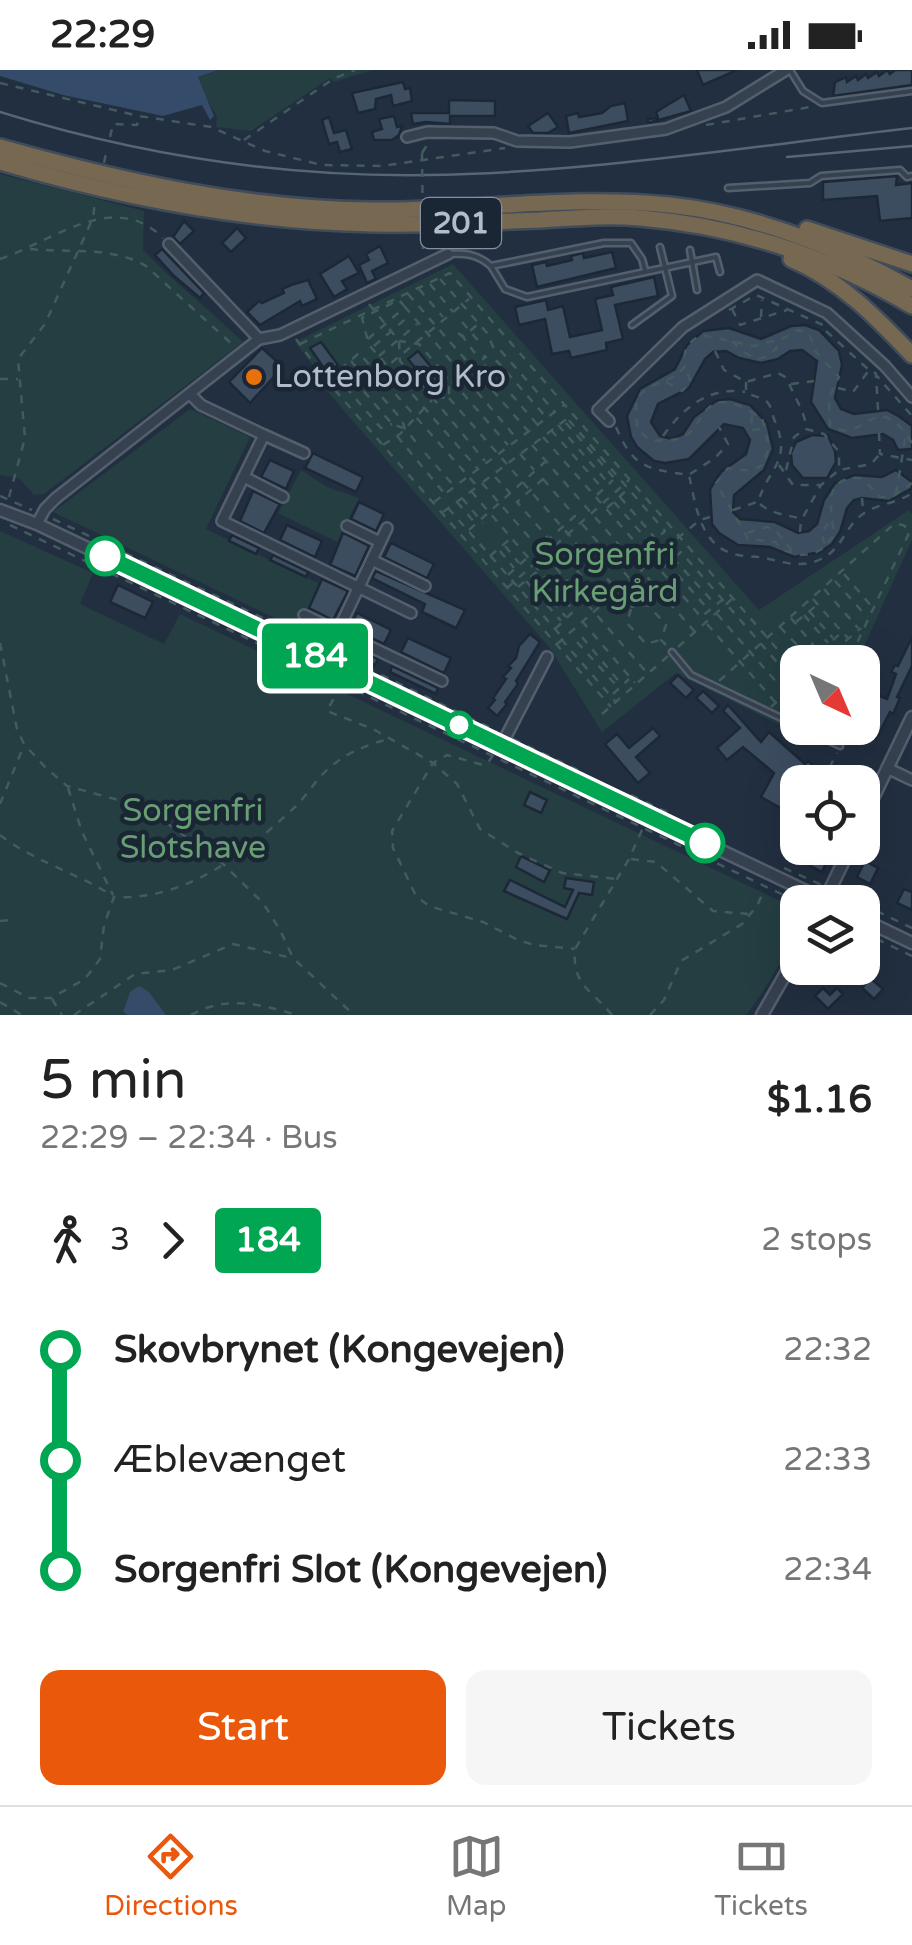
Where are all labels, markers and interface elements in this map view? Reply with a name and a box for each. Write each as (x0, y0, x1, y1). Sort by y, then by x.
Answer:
text: 22:29 (50, 12, 155, 58)
road number: 201 (421, 198, 501, 248)
place label: Lottenborg Kro (274, 358, 506, 396)
marker: Lottenborg Kro (243, 366, 265, 388)
park label: Sorgenfri Kirkegård (531, 536, 679, 611)
unlabelled marker (86, 537, 124, 575)
line badge: 184 (258, 624, 372, 688)
text: 184 (282, 635, 348, 677)
north arrow (780, 645, 880, 745)
map controls (780, 645, 880, 985)
unlabelled marker (446, 712, 472, 738)
button: locate (780, 765, 880, 865)
park label: Sorgenfri Slotshave (120, 792, 266, 867)
unlabelled marker (686, 824, 724, 862)
button: layers (780, 885, 880, 985)
text: 5 min (40, 1048, 187, 1114)
text: $1.16 (767, 1077, 872, 1123)
text: 22:29 – 22:34 · Bus (40, 1119, 338, 1157)
icon: walk (40, 1213, 95, 1268)
icon: forward (145, 1213, 200, 1268)
text: 184 (235, 1219, 301, 1261)
text: 3 (110, 1221, 130, 1259)
text: 2 stops (761, 1221, 872, 1259)
text: Skovbrynet (Kongevejen) (114, 1327, 565, 1373)
text: 22:32 (783, 1331, 872, 1369)
text: Æblevænget (114, 1437, 346, 1483)
text: 22:33 (783, 1441, 872, 1479)
text: Sorgenfri Slot (Kongevejen) (114, 1547, 607, 1593)
text: 22:34 (783, 1551, 872, 1589)
button: Start (40, 1670, 446, 1785)
button: Tickets (466, 1670, 872, 1785)
tab: Directions (104, 1829, 238, 1923)
tab: Map (446, 1829, 506, 1923)
tab: Tickets (714, 1829, 808, 1923)

